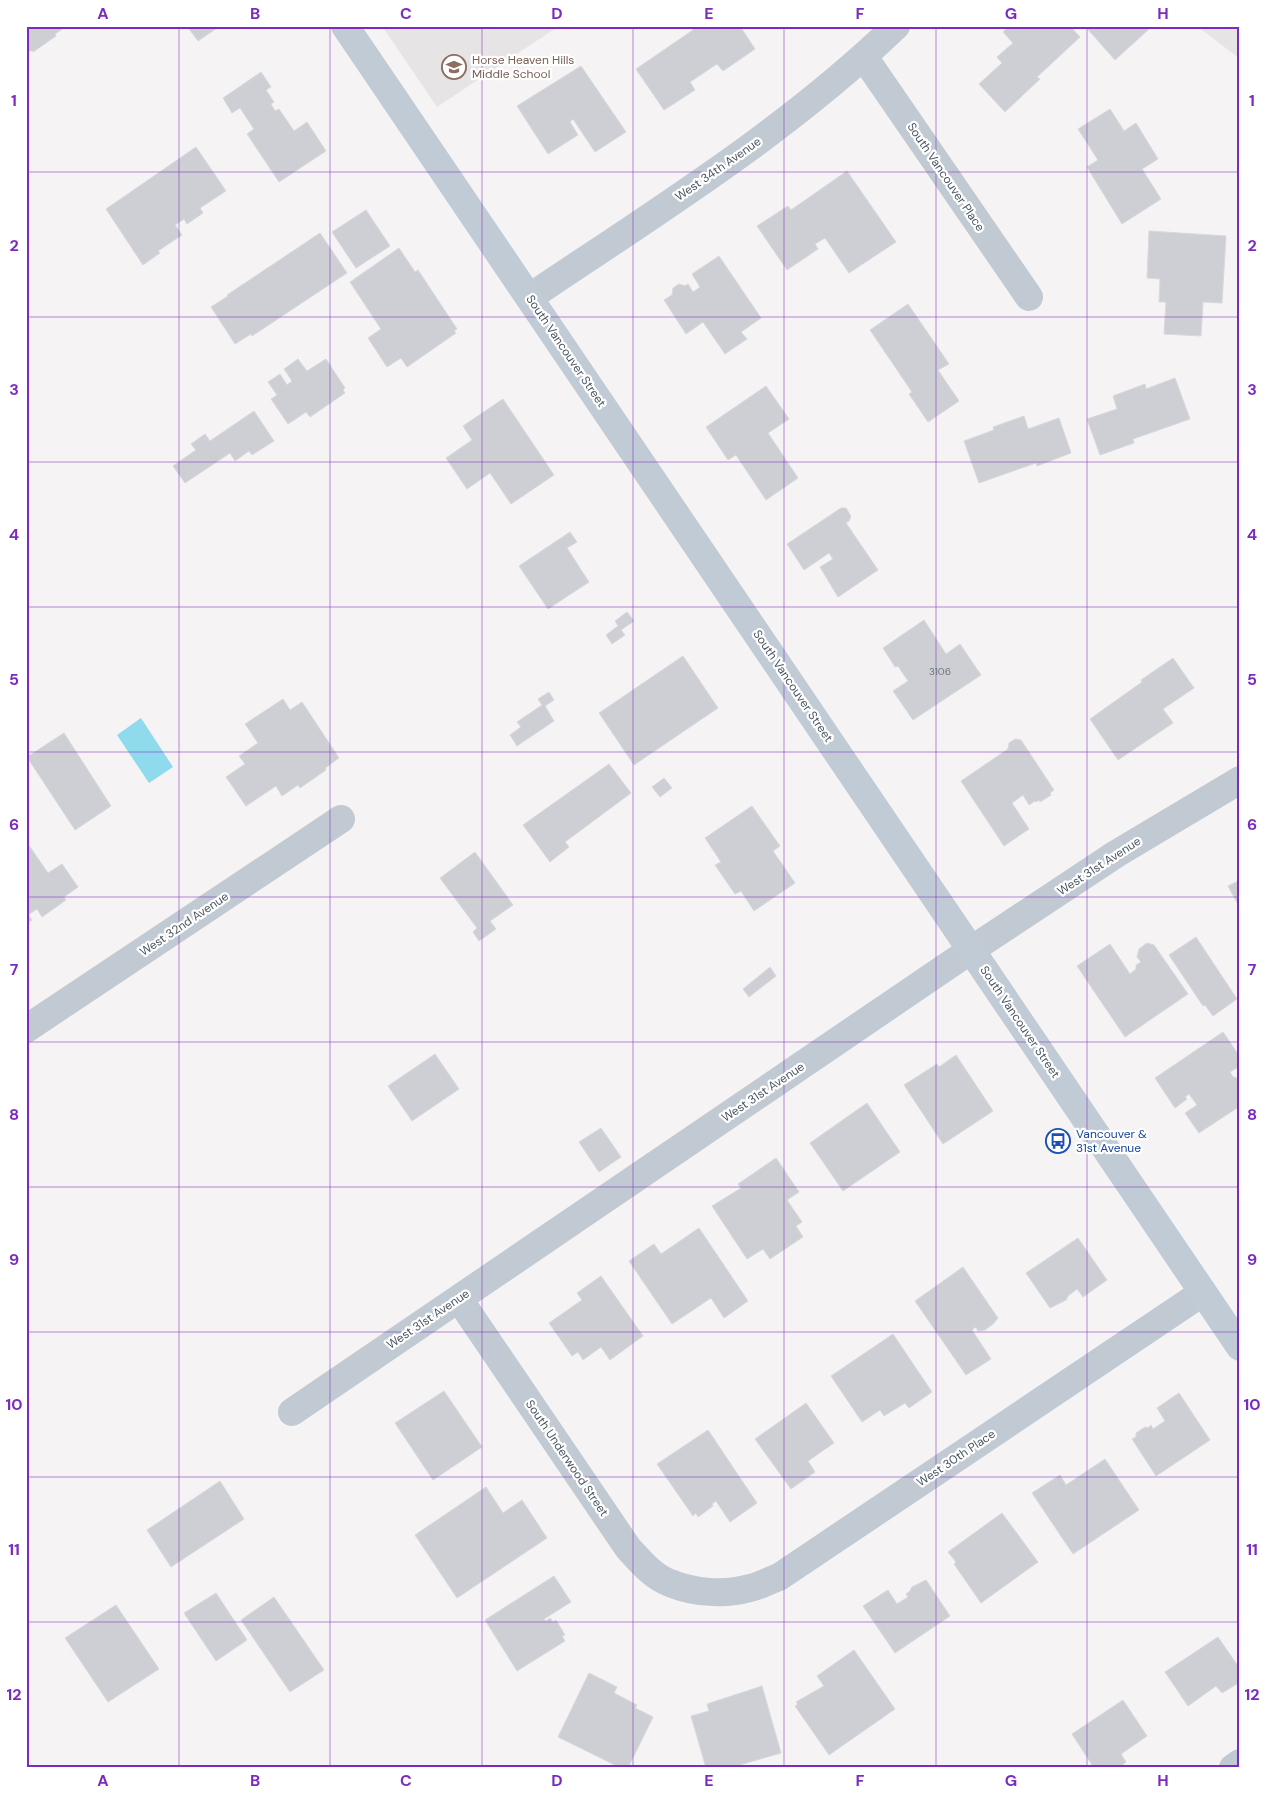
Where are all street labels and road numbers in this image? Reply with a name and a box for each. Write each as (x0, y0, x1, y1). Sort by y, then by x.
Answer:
street label: South Vancouver Place (904, 120, 988, 235)
street label: West 34th Avenue (672, 133, 764, 205)
street label: South Vancouver Street (523, 292, 610, 410)
street label: South Vancouver Street (750, 627, 837, 745)
street label: West 31st Avenue (1054, 833, 1144, 899)
street label: West 32nd Avenue (136, 888, 232, 960)
street label: South Vancouver Street (977, 963, 1064, 1081)
street label: West 31st Avenue (719, 1058, 808, 1126)
street label: West 31st Avenue (384, 1285, 473, 1353)
street label: South Underwood Street (522, 1397, 612, 1520)
street label: West 30th Place (914, 1426, 999, 1490)

